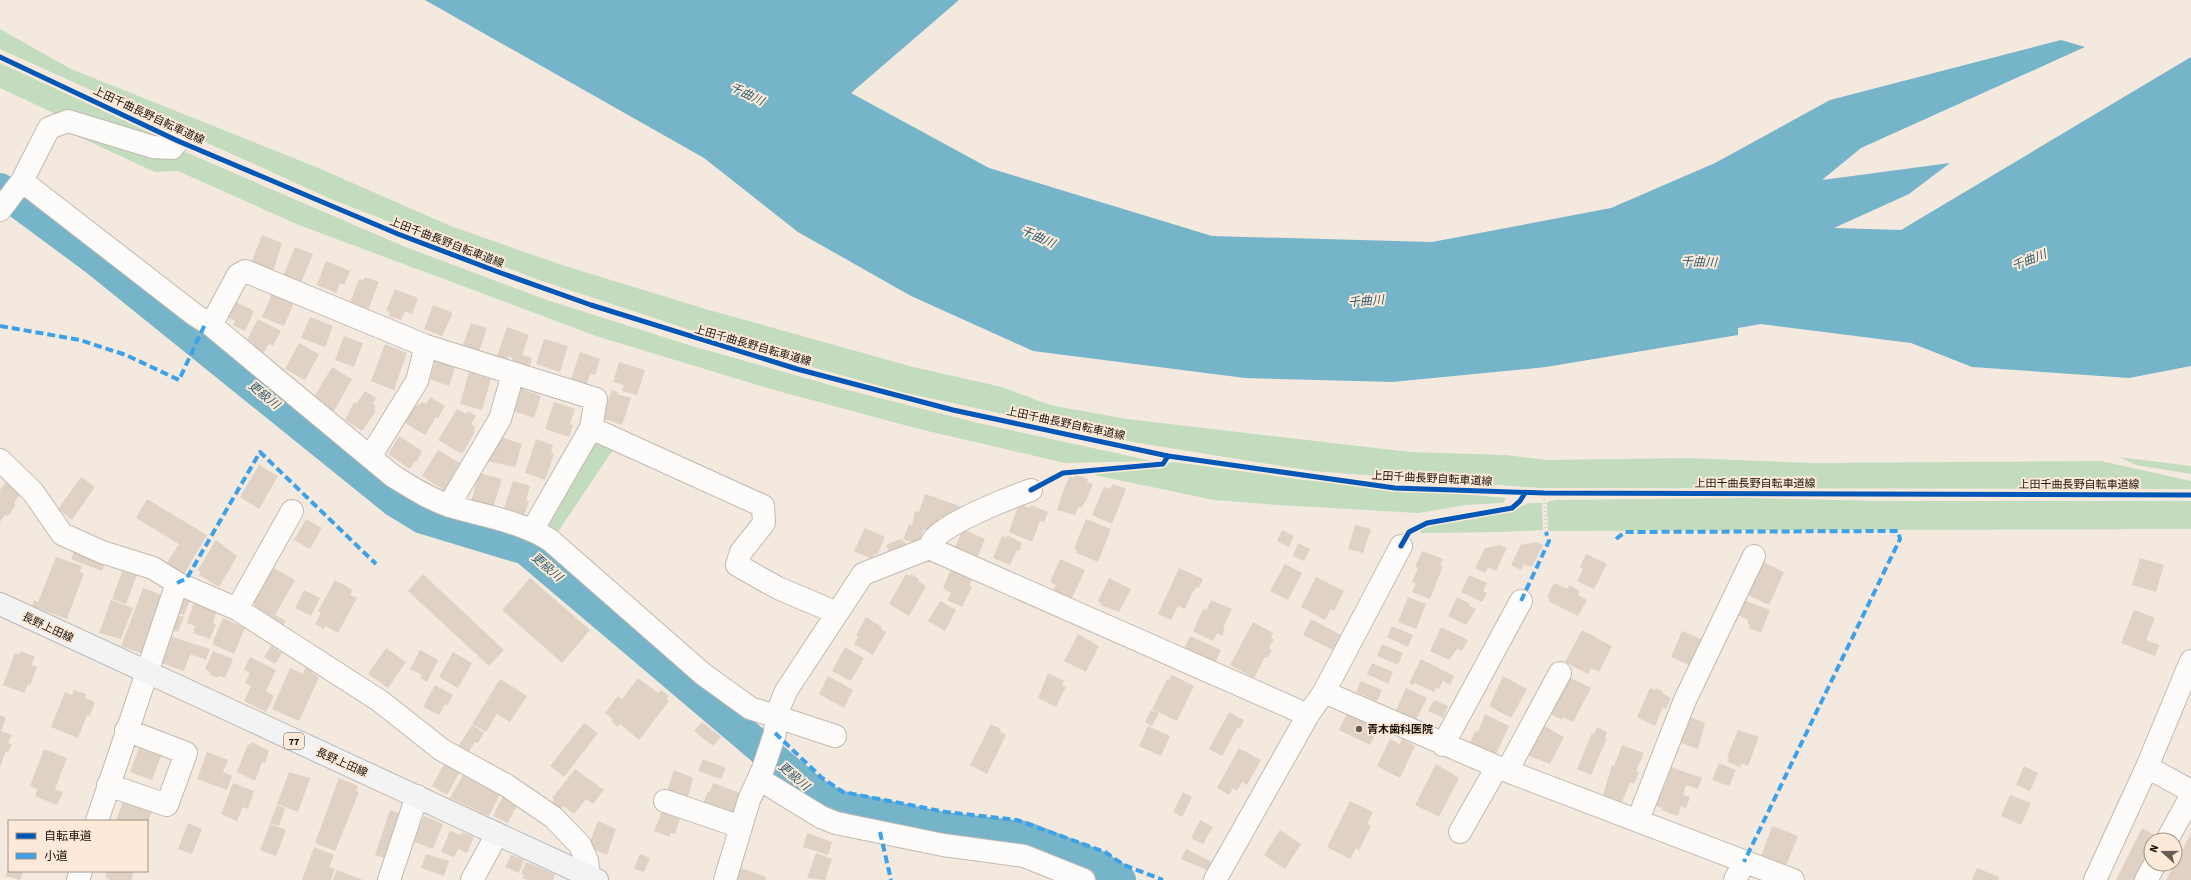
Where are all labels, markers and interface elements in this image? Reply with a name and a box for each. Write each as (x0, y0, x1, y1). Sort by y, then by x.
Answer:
water label: 千曲川 (727, 79, 768, 111)
street label: 上田千曲長野自転車道線 (91, 83, 207, 148)
street label: 上田千曲長野自転車道線 (388, 214, 506, 271)
water label: 千曲川 (1018, 222, 1060, 253)
water label: 千曲川 (2009, 245, 2051, 275)
water label: 千曲川 (1681, 253, 1719, 272)
water label: 千曲川 (1347, 291, 1387, 312)
street label: 上田千曲長野自転車道線 (693, 322, 813, 369)
water label: 更級川 (244, 377, 285, 415)
street label: 上田千曲長野自転車道線 (1005, 404, 1127, 443)
street label: 上田千曲長野自転車道線 (1371, 468, 1493, 489)
street label: 上田千曲長野自転車道線 (1695, 476, 1816, 491)
street label: 上田千曲長野自転車道線 (2019, 477, 2140, 492)
water label: 更級川 (527, 549, 567, 587)
street label: 長野上田線 (20, 609, 76, 646)
place label: 青木歯科医院 (1367, 722, 1433, 737)
marker: 青木歯科医院 (1354, 724, 1364, 734)
road number: 77 (284, 733, 304, 749)
street label: 長野上田線 (314, 744, 370, 780)
water label: 更級川 (774, 758, 814, 796)
legend (8, 820, 148, 872)
text: 自転車道 (44, 828, 92, 845)
north arrow (2143, 832, 2183, 872)
text: N (2146, 842, 2162, 855)
text: 小道 (44, 848, 68, 865)

